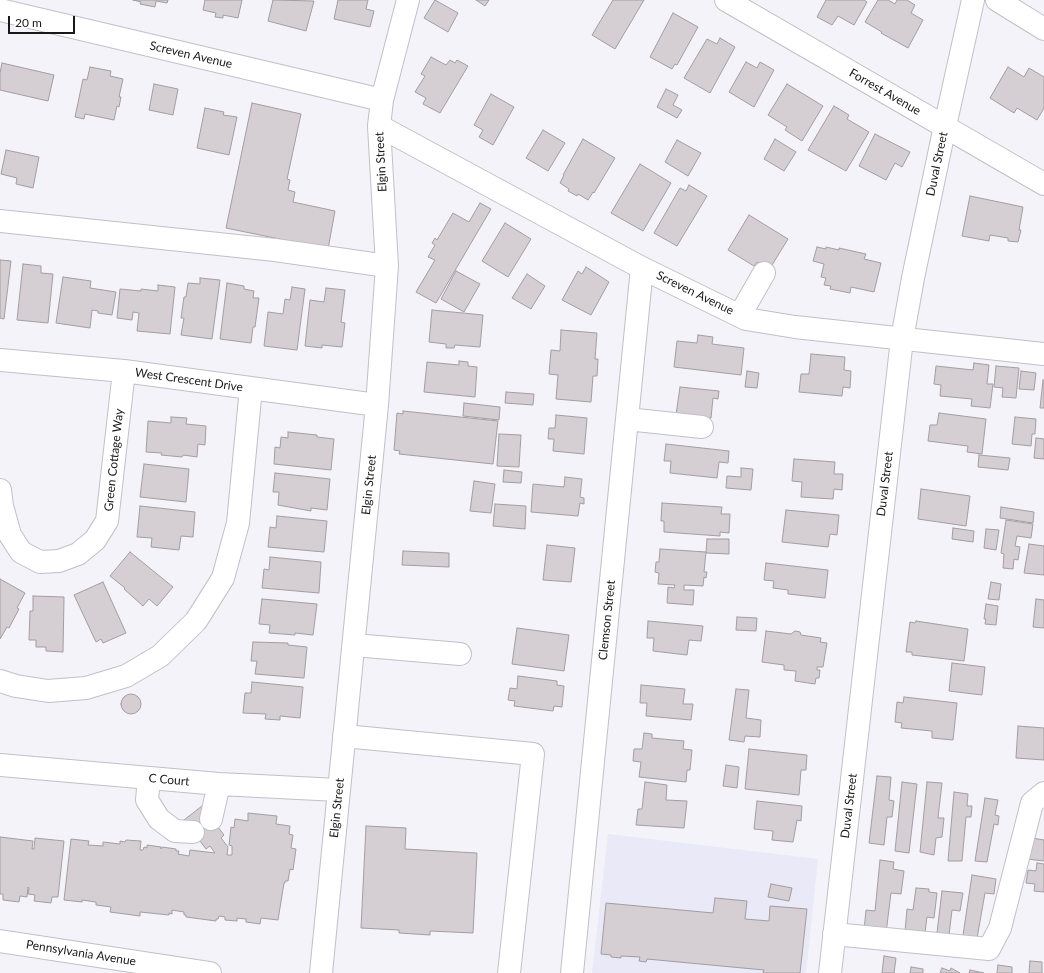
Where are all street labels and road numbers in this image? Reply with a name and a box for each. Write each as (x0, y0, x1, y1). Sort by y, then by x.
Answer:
street label: Screven Avenue (148, 38, 234, 72)
street label: Forrest Avenue (847, 66, 923, 118)
street label: Duval Street (923, 131, 951, 197)
street label: Elgin Street (372, 132, 390, 192)
street label: Screven Avenue (654, 268, 736, 318)
street label: West Crescent Drive (134, 365, 244, 395)
street label: Green Cottage Way (101, 408, 127, 512)
street label: Duval Street (874, 451, 896, 517)
street label: Elgin Street (359, 454, 379, 516)
street label: Clemson Street (596, 579, 618, 661)
street label: C Court (148, 771, 190, 789)
street label: Duval Street (838, 773, 860, 839)
street label: Elgin Street (327, 777, 347, 839)
street label: Pennsylvania Avenue (25, 937, 137, 969)

